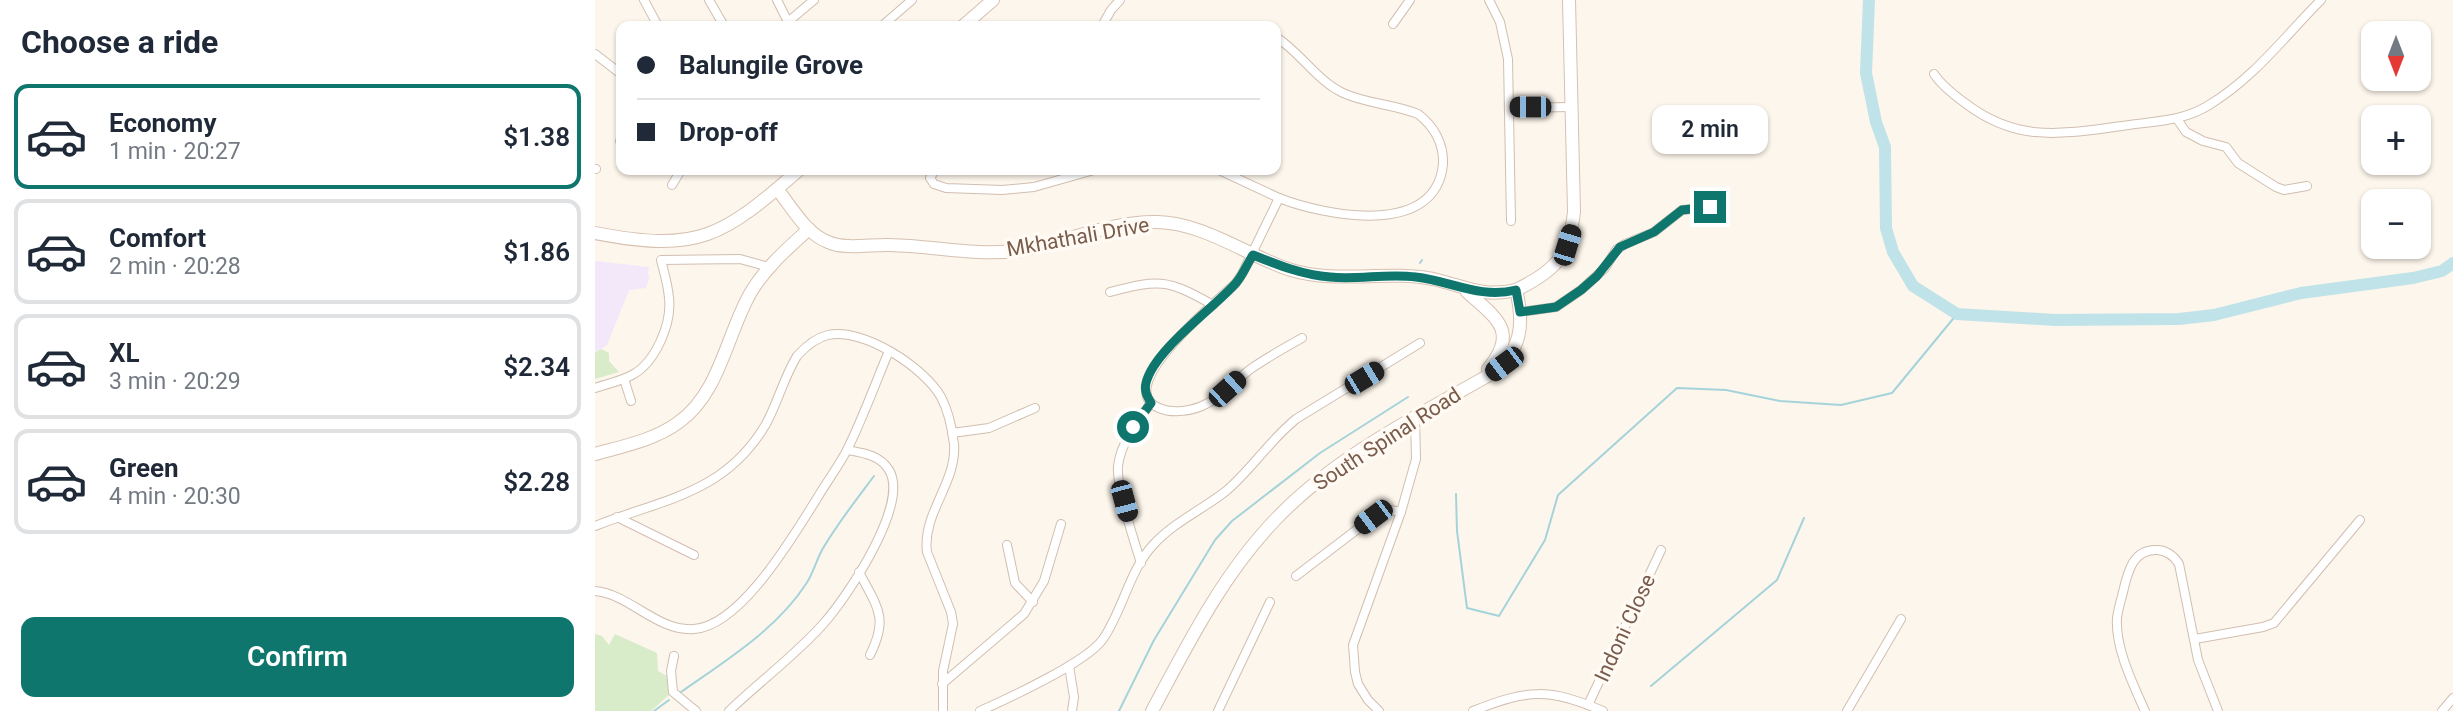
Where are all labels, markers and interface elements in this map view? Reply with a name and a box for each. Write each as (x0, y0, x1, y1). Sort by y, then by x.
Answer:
north arrow (2361, 21, 2431, 91)
map controls (2361, 21, 2431, 259)
text: Choose a ride (21, 23, 218, 61)
text: Balungile Grove (679, 50, 863, 80)
car (1510, 97, 1552, 118)
icon: car (25, 105, 88, 168)
button: + (2361, 105, 2431, 175)
callout: 2 min (1652, 106, 1768, 154)
text: Economy (109, 108, 216, 138)
text: 2 min (1681, 116, 1739, 143)
text: Drop-off (679, 117, 778, 147)
text: $1.38 (503, 122, 570, 152)
text: 1 min · 20:27 (109, 138, 241, 165)
button: − (2361, 189, 2431, 259)
route end (1694, 191, 1726, 223)
street label: Mkhathali Drive (1005, 213, 1151, 261)
icon: car (25, 220, 88, 283)
car (1551, 222, 1584, 268)
text: Comfort (109, 223, 206, 253)
text: $1.86 (503, 237, 570, 267)
text: 2 min · 20:28 (109, 253, 241, 280)
icon: car (25, 335, 88, 398)
text: XL (109, 338, 140, 368)
car (1481, 343, 1528, 385)
text: $2.34 (503, 352, 570, 382)
car (1341, 358, 1388, 398)
car (1205, 367, 1250, 411)
text: 3 min · 20:29 (109, 368, 241, 395)
street label: South Spinal Road (1309, 382, 1465, 496)
route start (1117, 411, 1149, 443)
icon: car (25, 450, 88, 513)
text: Green (109, 453, 179, 483)
text: $2.28 (503, 467, 570, 497)
car (1109, 478, 1140, 524)
text: 4 min · 20:30 (109, 483, 241, 510)
car (1350, 496, 1397, 538)
street label: Indoni Close (1590, 570, 1660, 686)
button: Confirm (21, 617, 574, 697)

